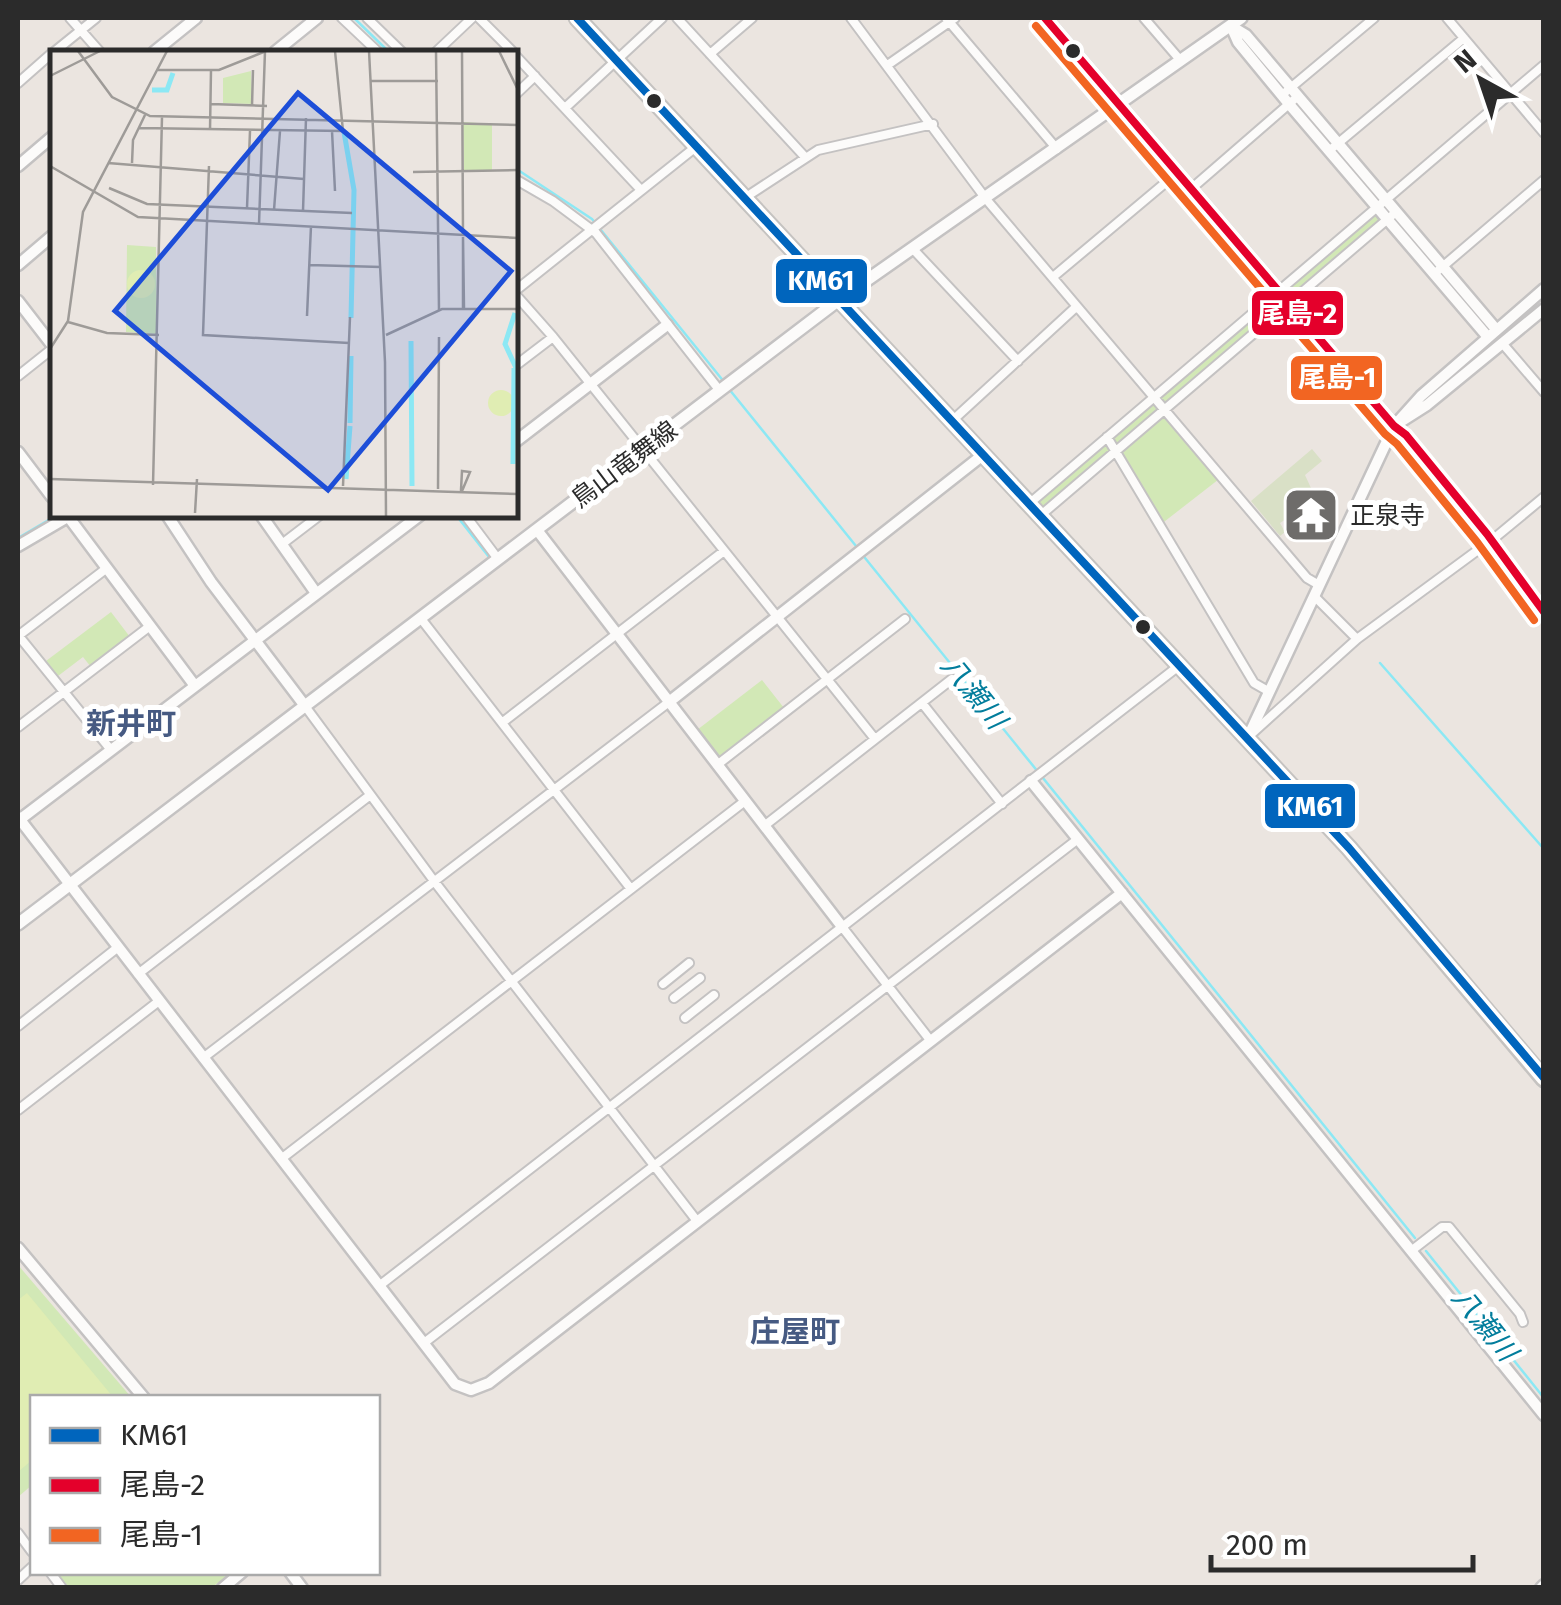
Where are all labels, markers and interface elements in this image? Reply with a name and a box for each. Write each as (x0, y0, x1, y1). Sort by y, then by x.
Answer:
north arrow (1431, 30, 1531, 130)
unlabelled marker (1063, 41, 1083, 61)
text: N (1448, 43, 1483, 80)
inset map (50, 50, 518, 518)
unlabelled marker (644, 91, 664, 111)
line badge: KM61 (774, 257, 869, 305)
text: KM61 (788, 264, 854, 297)
line badge: 尾島-2 (1250, 289, 1345, 337)
text: 尾島-2 (1257, 297, 1337, 330)
line badge: 尾島-1 (1289, 354, 1384, 402)
text: 尾島-1 (1298, 361, 1376, 394)
street label: 鳥山竜舞線 (566, 415, 684, 514)
temple icon: 正泉寺 (1281, 485, 1341, 545)
place label: 正泉寺 (1350, 501, 1425, 531)
unlabelled marker (1133, 617, 1153, 637)
water label: 八瀬川 (934, 649, 1015, 738)
district label: 新井町 (86, 706, 176, 742)
line badge: KM61 (1263, 782, 1357, 830)
text: KM61 (1277, 790, 1343, 823)
water label: 八瀬川 (1445, 1281, 1526, 1370)
district label: 庄屋町 (750, 1314, 840, 1350)
legend (30, 1395, 380, 1575)
text: KM61 (120, 1417, 189, 1453)
text: 尾島-2 (120, 1467, 205, 1503)
scale bar (1211, 1510, 1474, 1572)
text: 尾島-1 (120, 1517, 203, 1553)
text: 200 m (1226, 1527, 1308, 1563)

